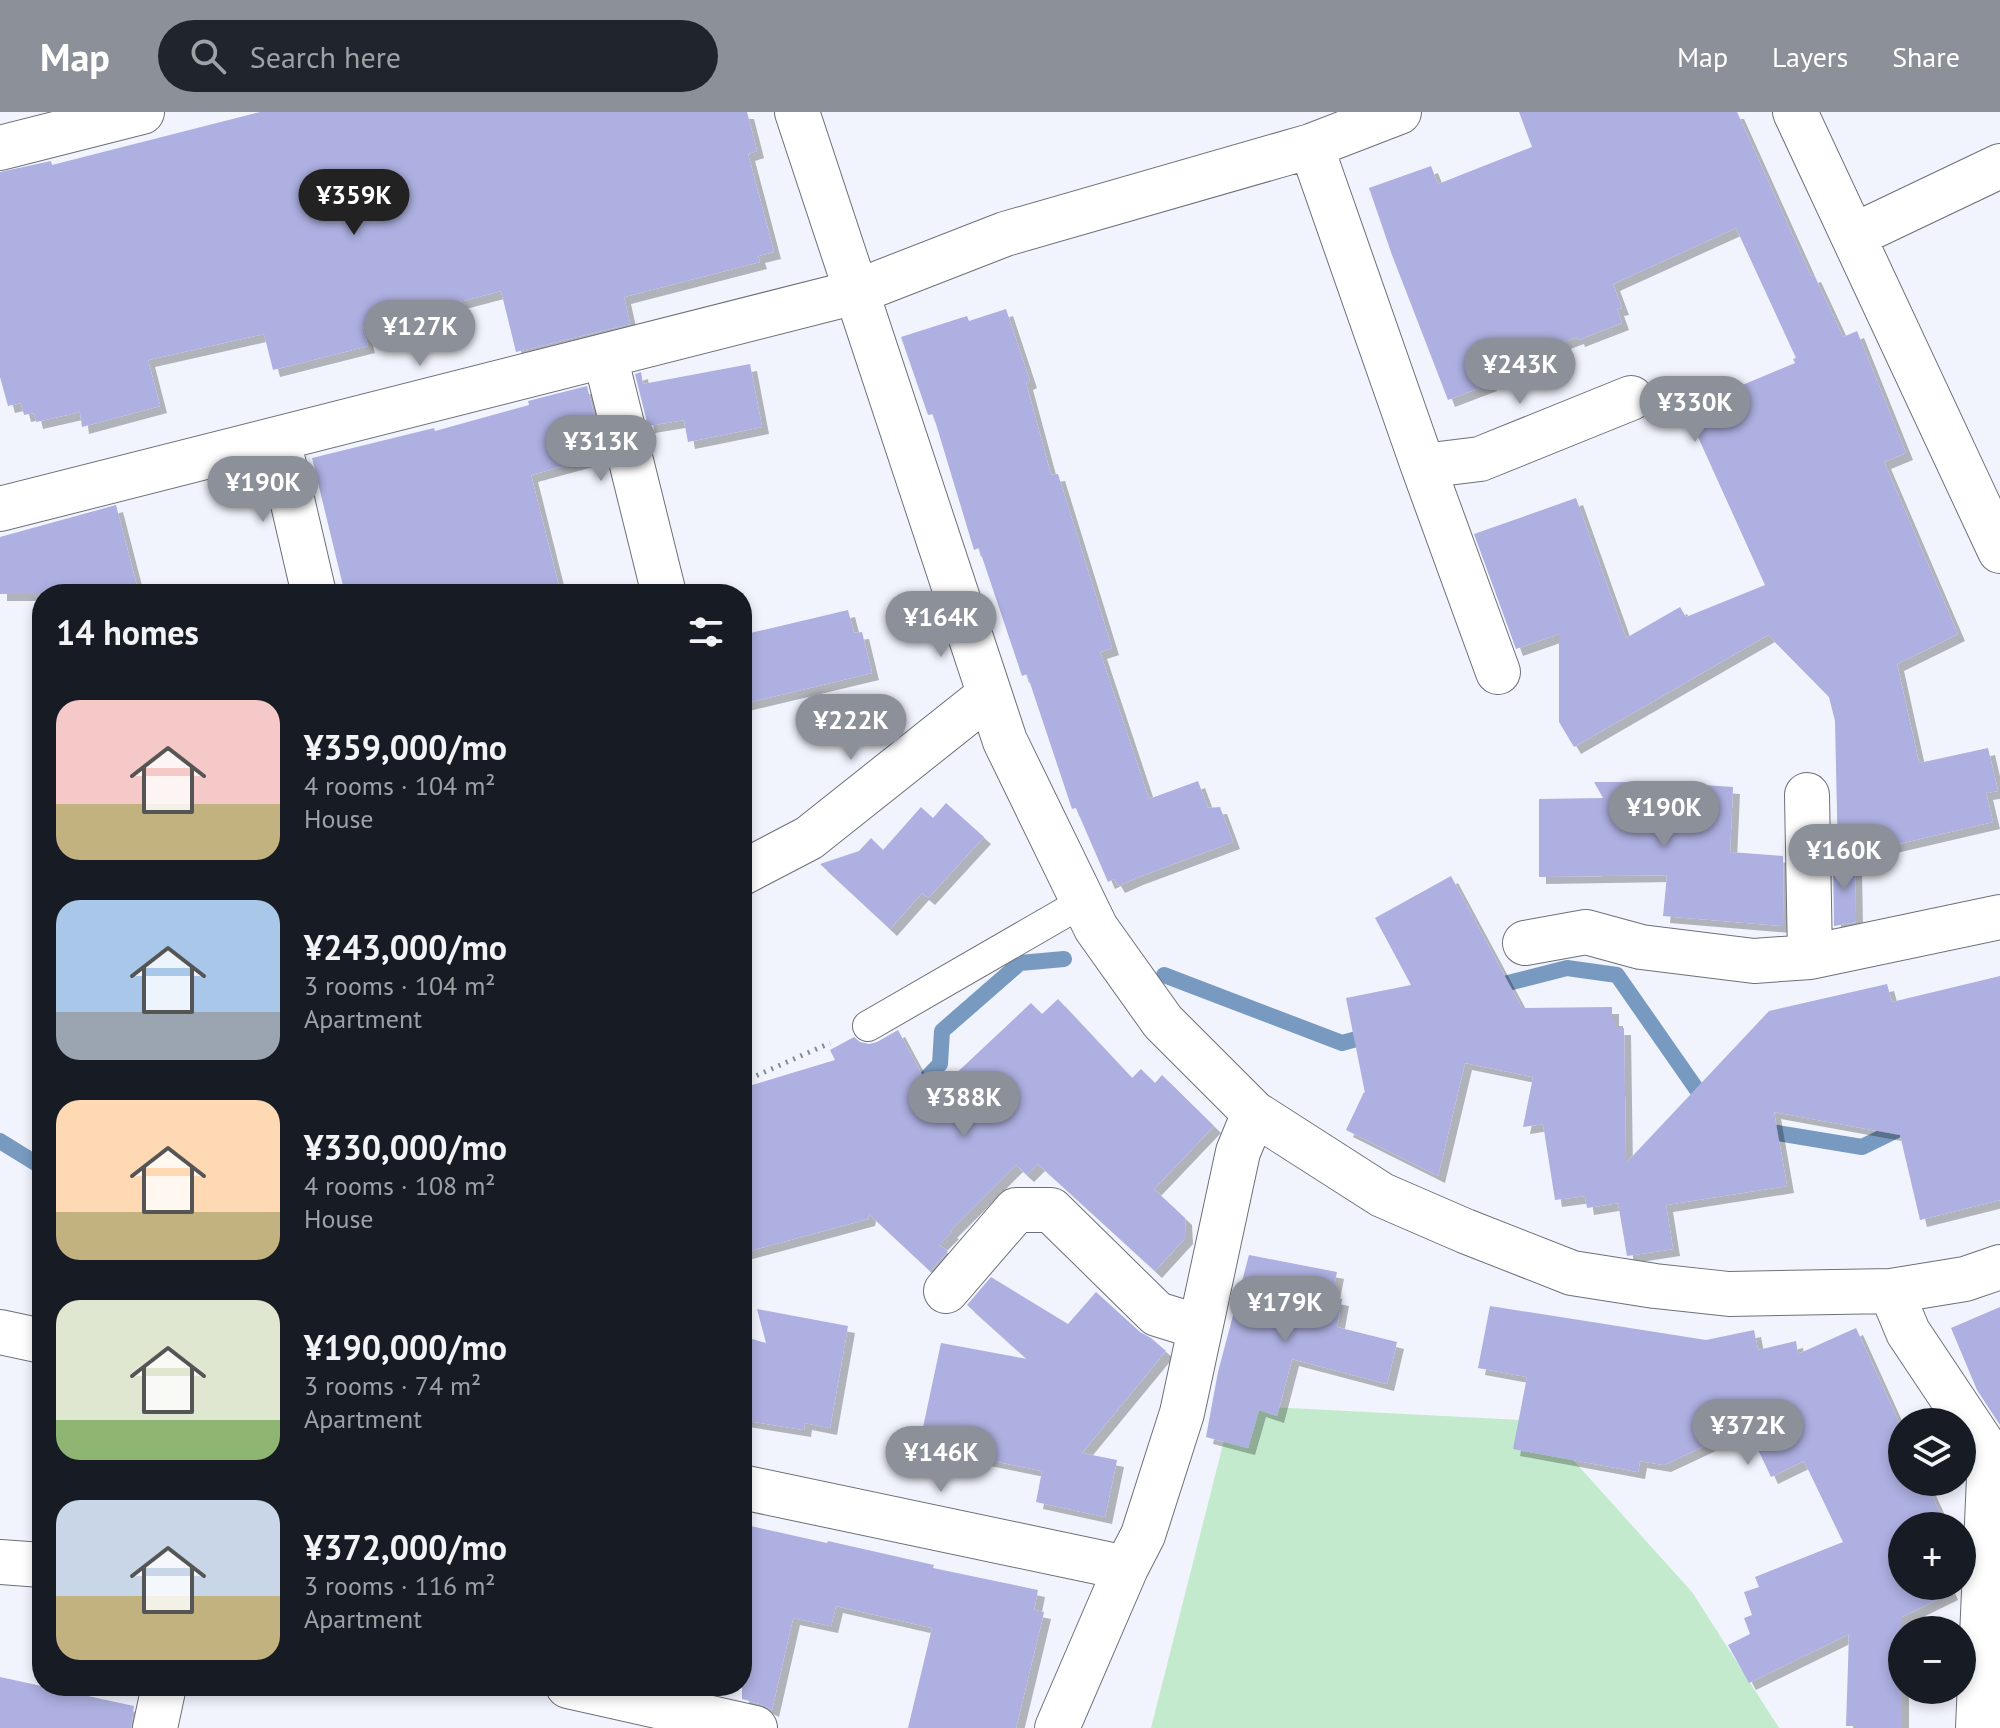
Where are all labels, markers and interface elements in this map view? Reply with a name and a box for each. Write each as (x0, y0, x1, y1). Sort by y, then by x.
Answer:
search box (158, 20, 718, 92)
text: Map (40, 32, 110, 81)
icon: search (186, 34, 230, 78)
text: Search here (250, 37, 401, 76)
text: Map (1677, 38, 1728, 75)
text: Layers (1772, 38, 1848, 75)
text: Share (1892, 38, 1960, 75)
pin: ¥359K (298, 169, 410, 237)
text: ¥359K (316, 178, 392, 211)
pin: ¥127K (364, 300, 476, 368)
text: ¥127K (382, 309, 458, 342)
pin: ¥243K (1464, 338, 1576, 406)
text: ¥243K (1482, 347, 1558, 380)
pin: ¥330K (1639, 376, 1751, 444)
text: ¥330K (1657, 385, 1733, 418)
pin: ¥313K (545, 415, 657, 483)
text: ¥313K (563, 424, 639, 457)
pin: ¥190K (207, 456, 319, 524)
text: ¥190K (225, 465, 301, 498)
pin: ¥164K (885, 591, 997, 659)
text: ¥164K (903, 600, 979, 633)
text: 14 homes (56, 610, 199, 654)
icon: filters (684, 610, 728, 654)
pin: ¥222K (795, 694, 907, 762)
text: ¥222K (813, 703, 889, 736)
text: ¥359,000/mo (304, 725, 507, 769)
icon: home (120, 732, 216, 828)
text: 4 rooms · 104 m² (304, 769, 496, 802)
pin: ¥190K (1608, 781, 1720, 849)
text: ¥190K (1626, 790, 1702, 823)
text: House (304, 802, 374, 835)
pin: ¥160K (1788, 824, 1900, 892)
text: ¥160K (1806, 833, 1882, 866)
text: ¥243,000/mo (304, 925, 507, 969)
icon: home (120, 932, 216, 1028)
text: 3 rooms · 104 m² (304, 969, 496, 1002)
text: Apartment (304, 1002, 422, 1035)
pin: ¥388K (908, 1071, 1020, 1139)
text: ¥388K (926, 1080, 1002, 1113)
text: ¥330,000/mo (304, 1125, 507, 1169)
icon: home (120, 1132, 216, 1228)
text: 4 rooms · 108 m² (304, 1169, 496, 1202)
text: House (304, 1202, 374, 1235)
pin: ¥179K (1229, 1276, 1341, 1344)
text: ¥179K (1247, 1285, 1323, 1318)
text: ¥190,000/mo (304, 1325, 507, 1369)
icon: home (120, 1332, 216, 1428)
text: 3 rooms · 74 m² (304, 1369, 481, 1402)
pin: ¥372K (1692, 1399, 1804, 1467)
text: Apartment (304, 1402, 422, 1435)
text: ¥372K (1710, 1408, 1786, 1441)
map controls (1888, 1408, 1976, 1704)
button: layers (1888, 1408, 1976, 1496)
pin: ¥146K (885, 1426, 997, 1494)
text: ¥146K (903, 1435, 979, 1468)
button: + (1888, 1512, 1976, 1600)
text: ¥372,000/mo (304, 1525, 507, 1569)
icon: home (120, 1532, 216, 1628)
text: 3 rooms · 116 m² (304, 1569, 496, 1602)
text: Apartment (304, 1602, 422, 1635)
button: − (1888, 1616, 1976, 1704)

